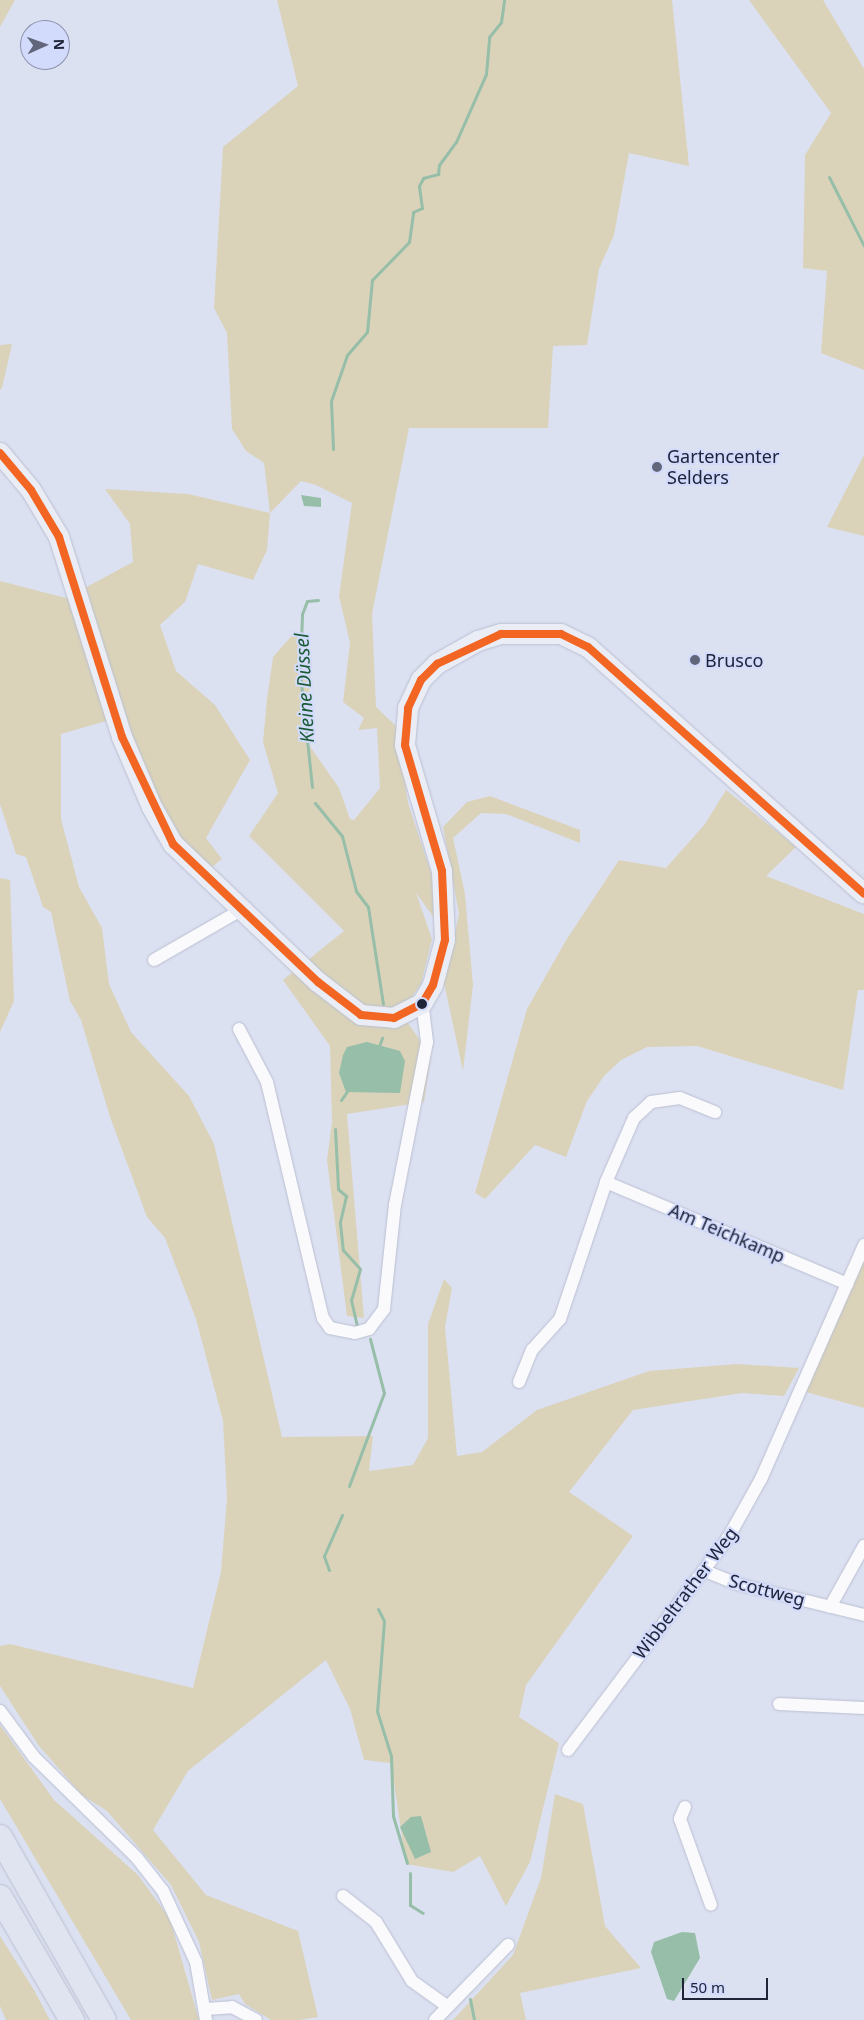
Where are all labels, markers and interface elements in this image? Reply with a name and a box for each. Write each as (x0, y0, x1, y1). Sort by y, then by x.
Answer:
north arrow (20, 20, 70, 70)
text: N (50, 38, 69, 51)
place label: Gartencenter Selders (667, 446, 779, 488)
marker: Gartencenter Selders (651, 461, 663, 473)
water label: Kleine Düssel (291, 633, 319, 743)
place label: Brusco (705, 649, 763, 671)
marker: Brusco (689, 654, 701, 666)
unlabelled marker (417, 999, 427, 1009)
street label: Am Teichkamp (666, 1199, 788, 1267)
street label: Wibbeltrather Weg (628, 1523, 742, 1663)
street label: Scottweg (727, 1570, 807, 1610)
scale bar (684, 1968, 770, 2000)
text: 50 m (690, 1977, 725, 1997)

